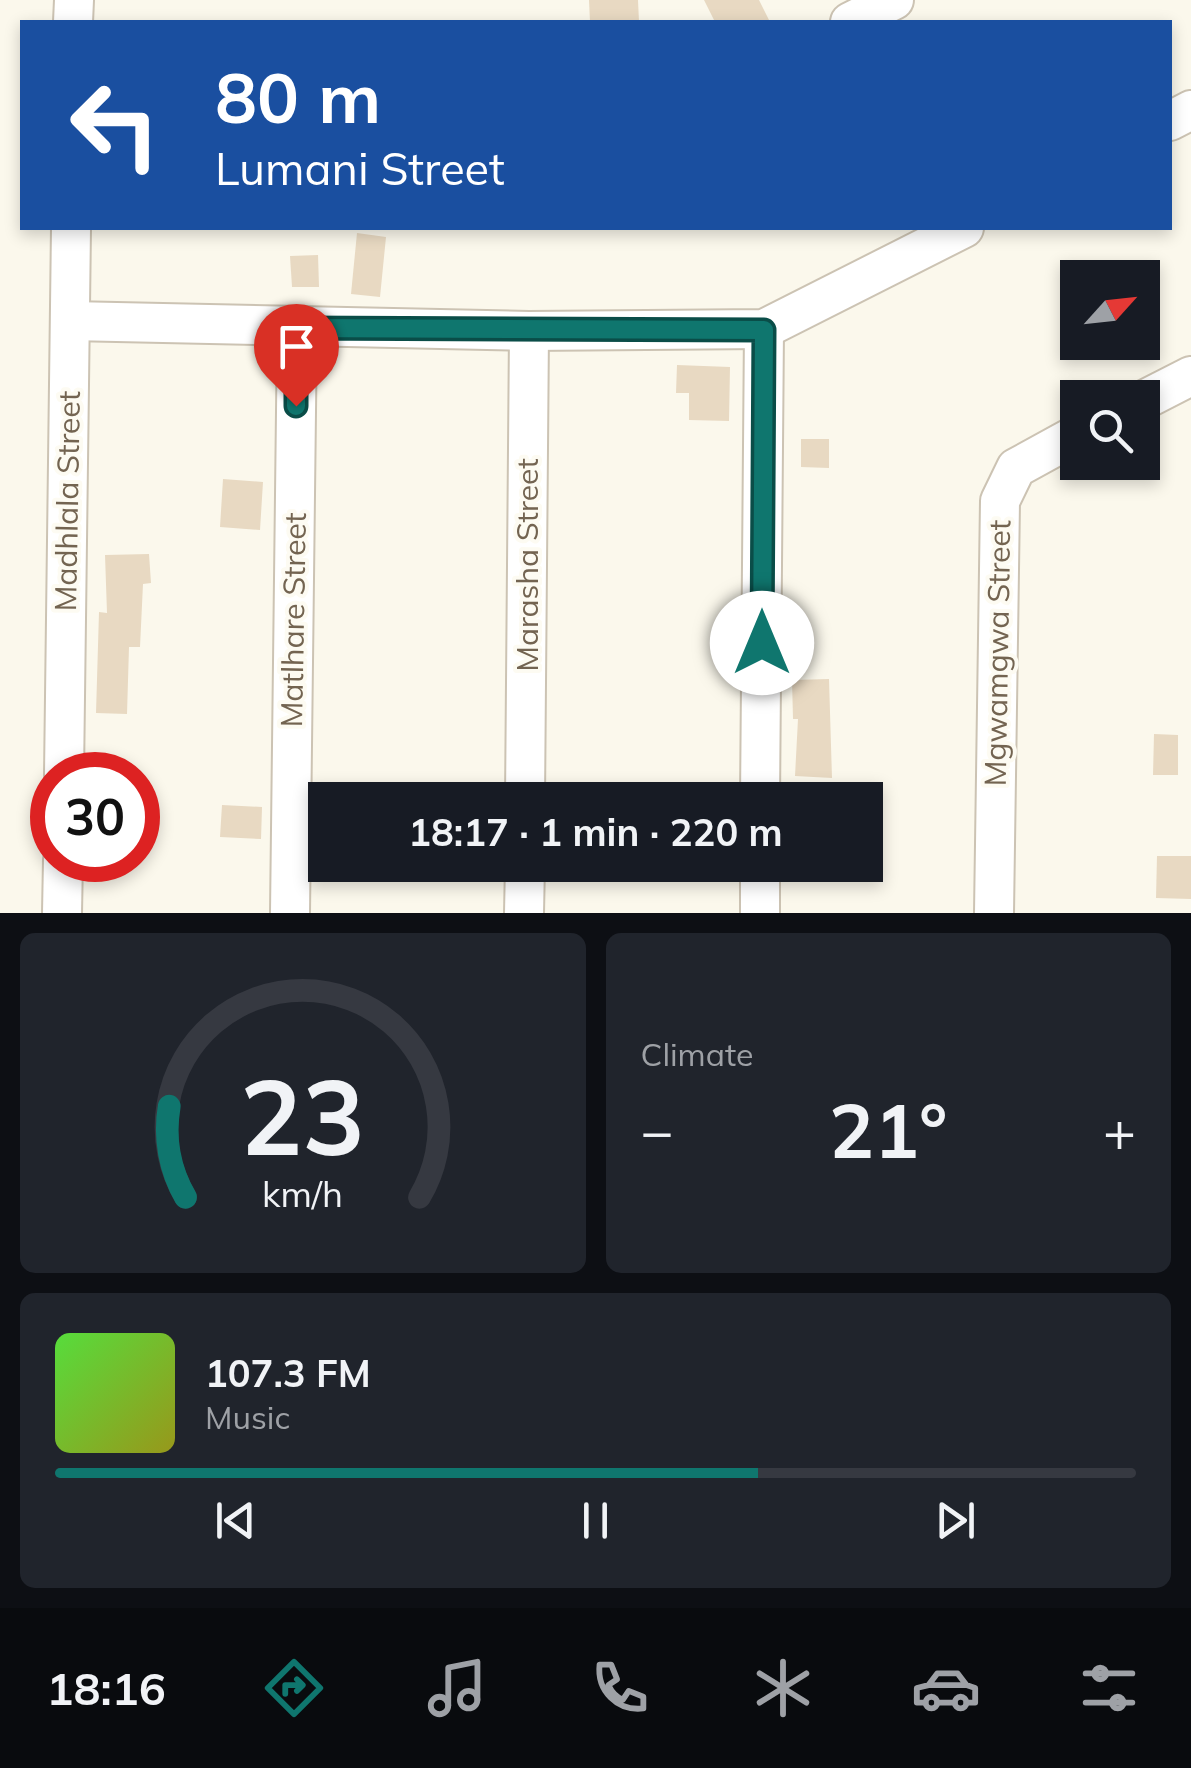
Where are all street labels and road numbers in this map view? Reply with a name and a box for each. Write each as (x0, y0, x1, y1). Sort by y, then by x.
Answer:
street label: Madhlala Street (46, 390, 88, 612)
street label: Marasha Street (508, 458, 546, 672)
street label: Matlhare Street (272, 512, 314, 728)
street label: Mgwamgwa Street (976, 519, 1018, 787)

